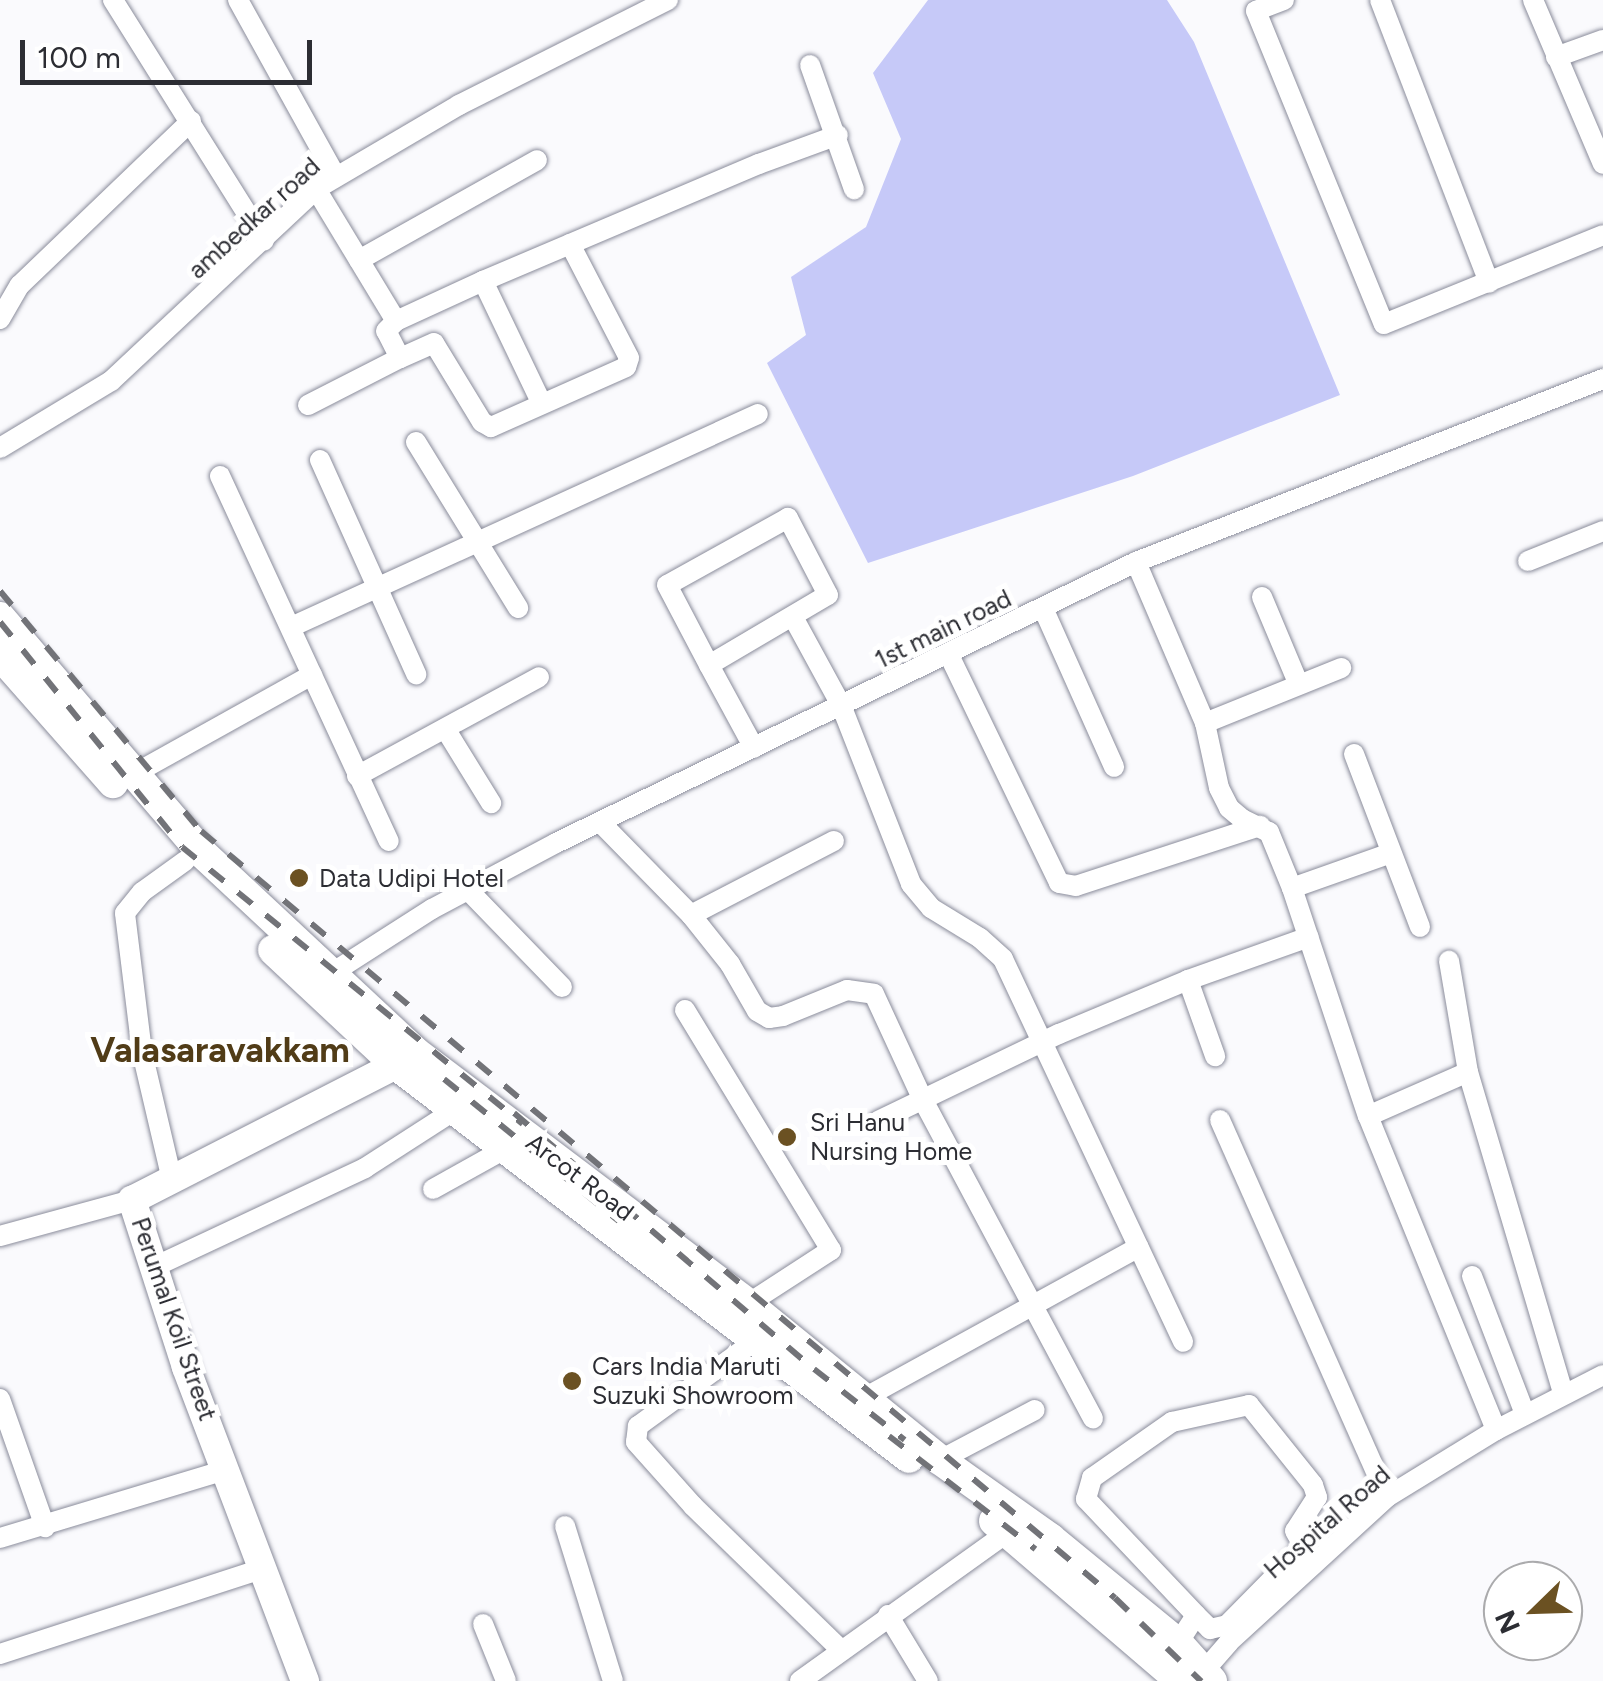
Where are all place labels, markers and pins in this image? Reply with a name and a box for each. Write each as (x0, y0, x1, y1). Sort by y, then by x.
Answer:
place label: Data Udipi Hotel (319, 863, 504, 893)
marker: Data Udipi Hotel (288, 867, 310, 889)
place label: Sri Hanu Nursing Home (810, 1108, 972, 1167)
marker: Sri Hanu Nursing Home (774, 1124, 800, 1150)
place label: Cars India Maruti Suzuki Showroom (592, 1352, 793, 1411)
marker: Cars India Maruti Suzuki Showroom (561, 1370, 583, 1392)

